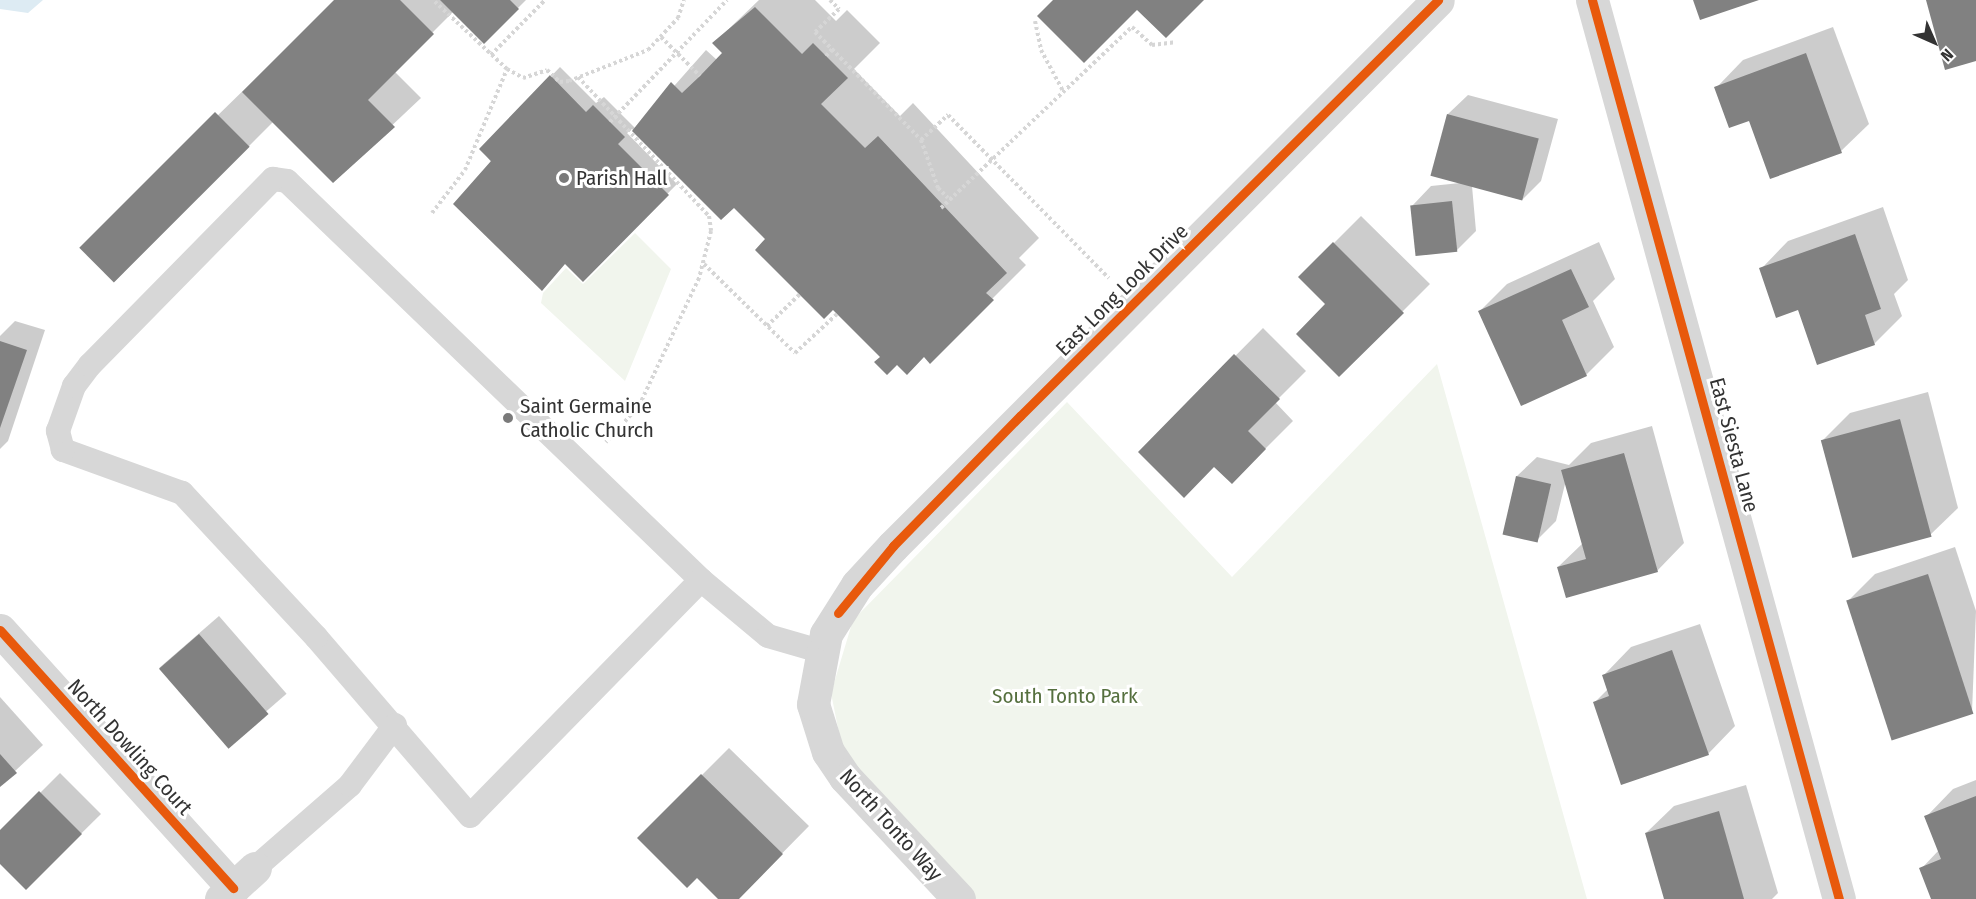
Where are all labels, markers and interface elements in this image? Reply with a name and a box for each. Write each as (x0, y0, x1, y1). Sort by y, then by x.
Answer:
north arrow (1904, 12, 1964, 72)
text: N (1937, 45, 1957, 65)
place label: Parish Hall (576, 165, 668, 191)
marker: Parish Hall (557, 171, 571, 185)
street label: East Long Look Drive (1051, 219, 1193, 361)
street label: East Siesta Lane (1704, 375, 1764, 515)
place label: Saint Germaine Catholic Church (520, 393, 654, 443)
marker: Saint Germaine Catholic Church (501, 411, 515, 425)
street label: North Dowling Court (62, 674, 198, 820)
park label: South Tonto Park (992, 683, 1138, 709)
street label: North Tonto Way (834, 764, 948, 886)

